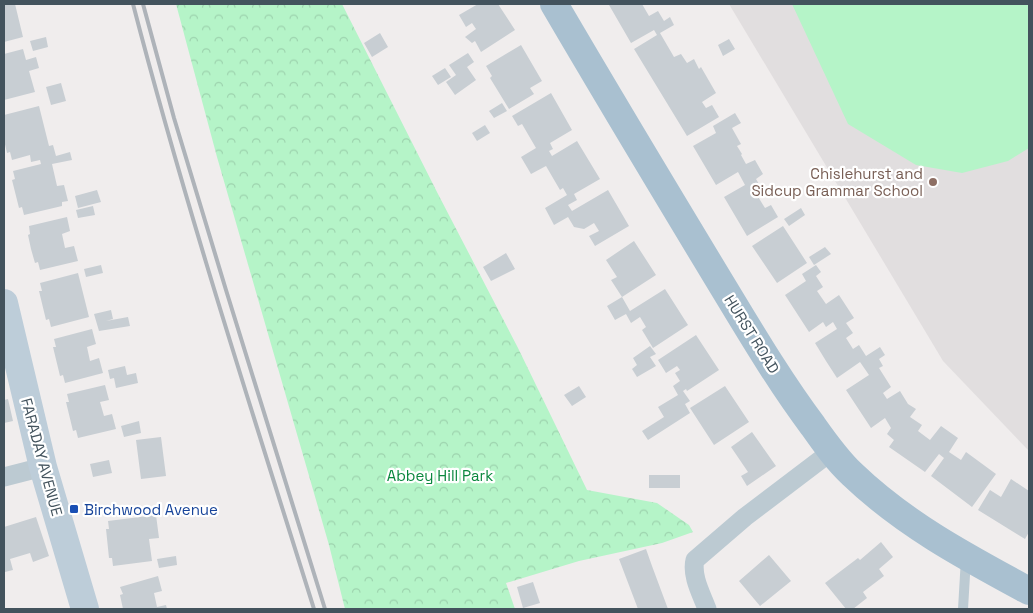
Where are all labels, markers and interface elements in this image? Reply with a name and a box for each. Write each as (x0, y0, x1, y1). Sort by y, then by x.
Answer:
place label: Chislehurst and Sidcup Grammar School (751, 164, 923, 200)
marker: Chislehurst and Sidcup Grammar School (927, 176, 939, 188)
street label: HURST ROAD (720, 291, 784, 377)
street label: FARADAY AVENUE (17, 396, 67, 518)
park label: Abbey Hill Park (387, 466, 493, 485)
place label: Birchwood Avenue (84, 500, 218, 519)
marker: Birchwood Avenue (68, 503, 80, 515)

